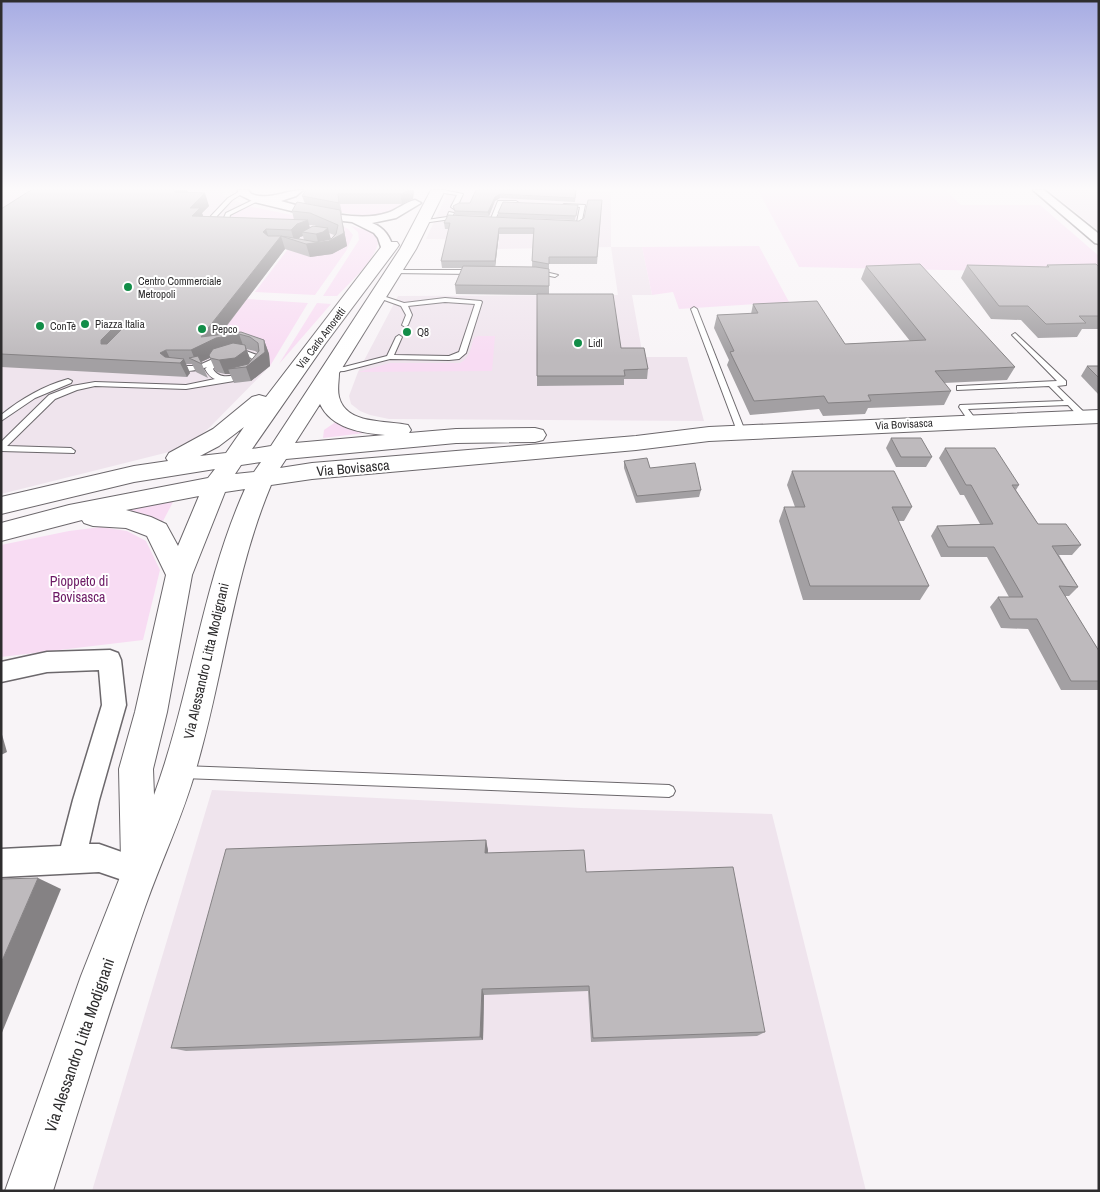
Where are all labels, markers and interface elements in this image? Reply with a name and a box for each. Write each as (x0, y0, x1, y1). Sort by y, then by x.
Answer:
place label: Centro Commerciale Metropoli (138, 274, 221, 301)
marker: Centro Commerciale Metropoli (122, 281, 134, 293)
street label: Via Carlo Amoretti (293, 304, 349, 372)
place label: Piazza Italia (95, 317, 145, 331)
marker: Piazza Italia (79, 318, 91, 330)
place label: ConTè (50, 319, 76, 333)
marker: ConTè (34, 320, 46, 332)
place label: Pepco (212, 322, 238, 336)
marker: Pepco (196, 323, 208, 335)
place label: Q8 (417, 325, 429, 339)
marker: Q8 (401, 326, 413, 338)
place label: Lidl (588, 336, 603, 350)
marker: Lidl (572, 337, 584, 349)
street label: Via Bovisasca (875, 416, 933, 432)
street label: Via Bovisasca (316, 456, 391, 480)
park label: Pioppeto di Bovisasca (50, 572, 108, 606)
street label: Via Alessandro Litta Modignani (179, 581, 233, 741)
street label: Via Alessandro Litta Modignani (39, 955, 119, 1135)

